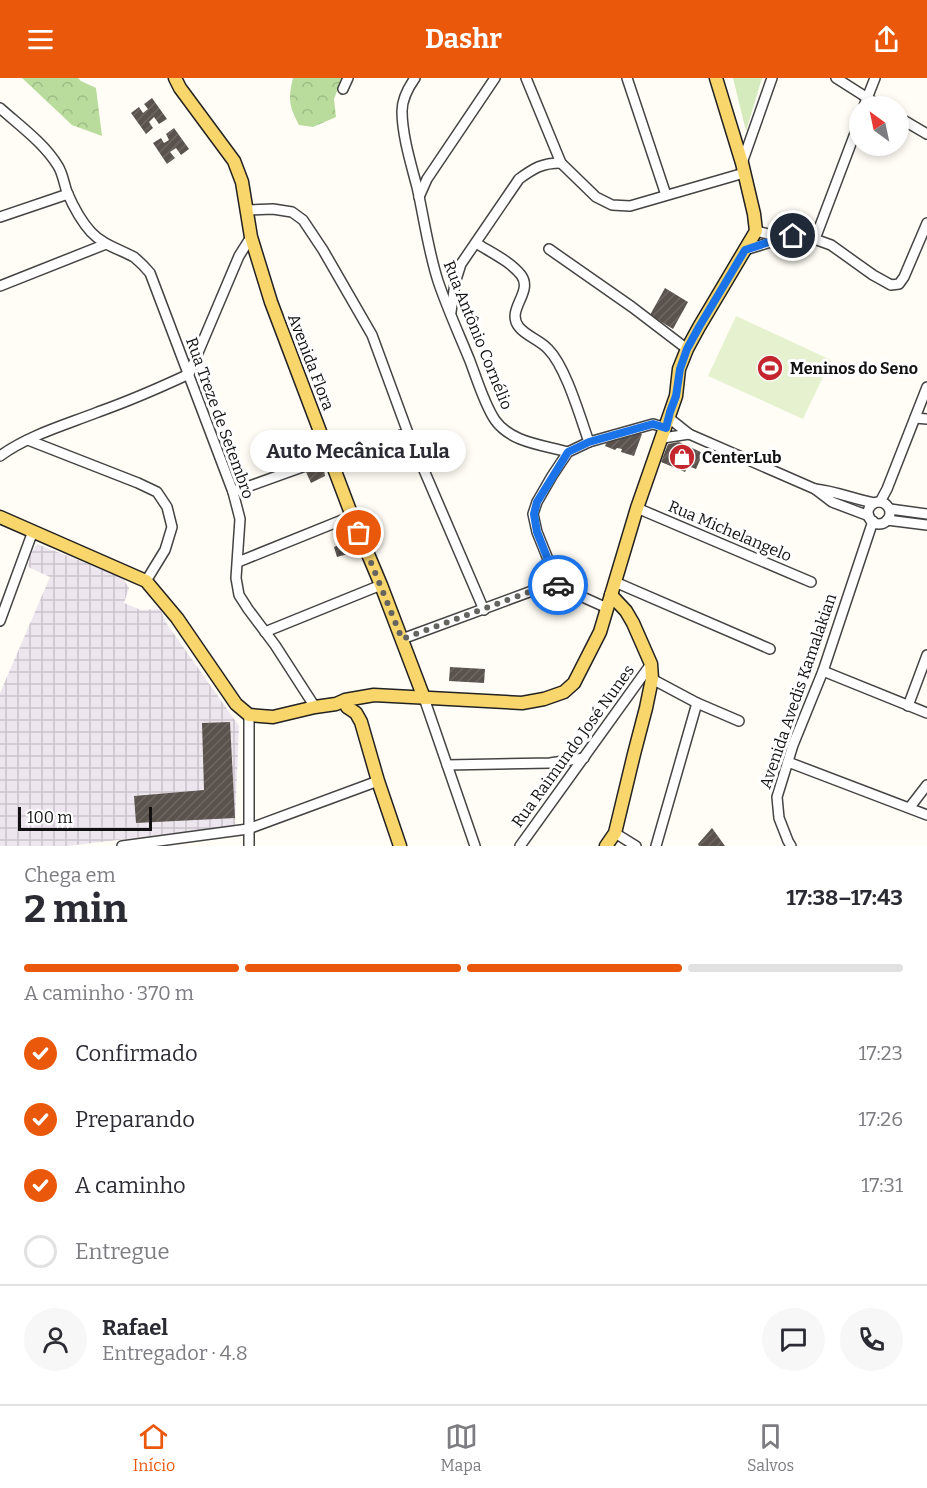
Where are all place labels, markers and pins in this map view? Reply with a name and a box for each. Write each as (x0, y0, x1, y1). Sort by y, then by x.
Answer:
pin (767, 210, 818, 261)
sports icon: Meninos do Seno (755, 353, 785, 383)
place label: Meninos do Seno (790, 359, 918, 378)
callout: Auto Mecânica Lula (251, 431, 467, 473)
shop icon: CenterLub (667, 442, 697, 472)
place label: CenterLub (702, 448, 781, 467)
pin (333, 507, 384, 558)

